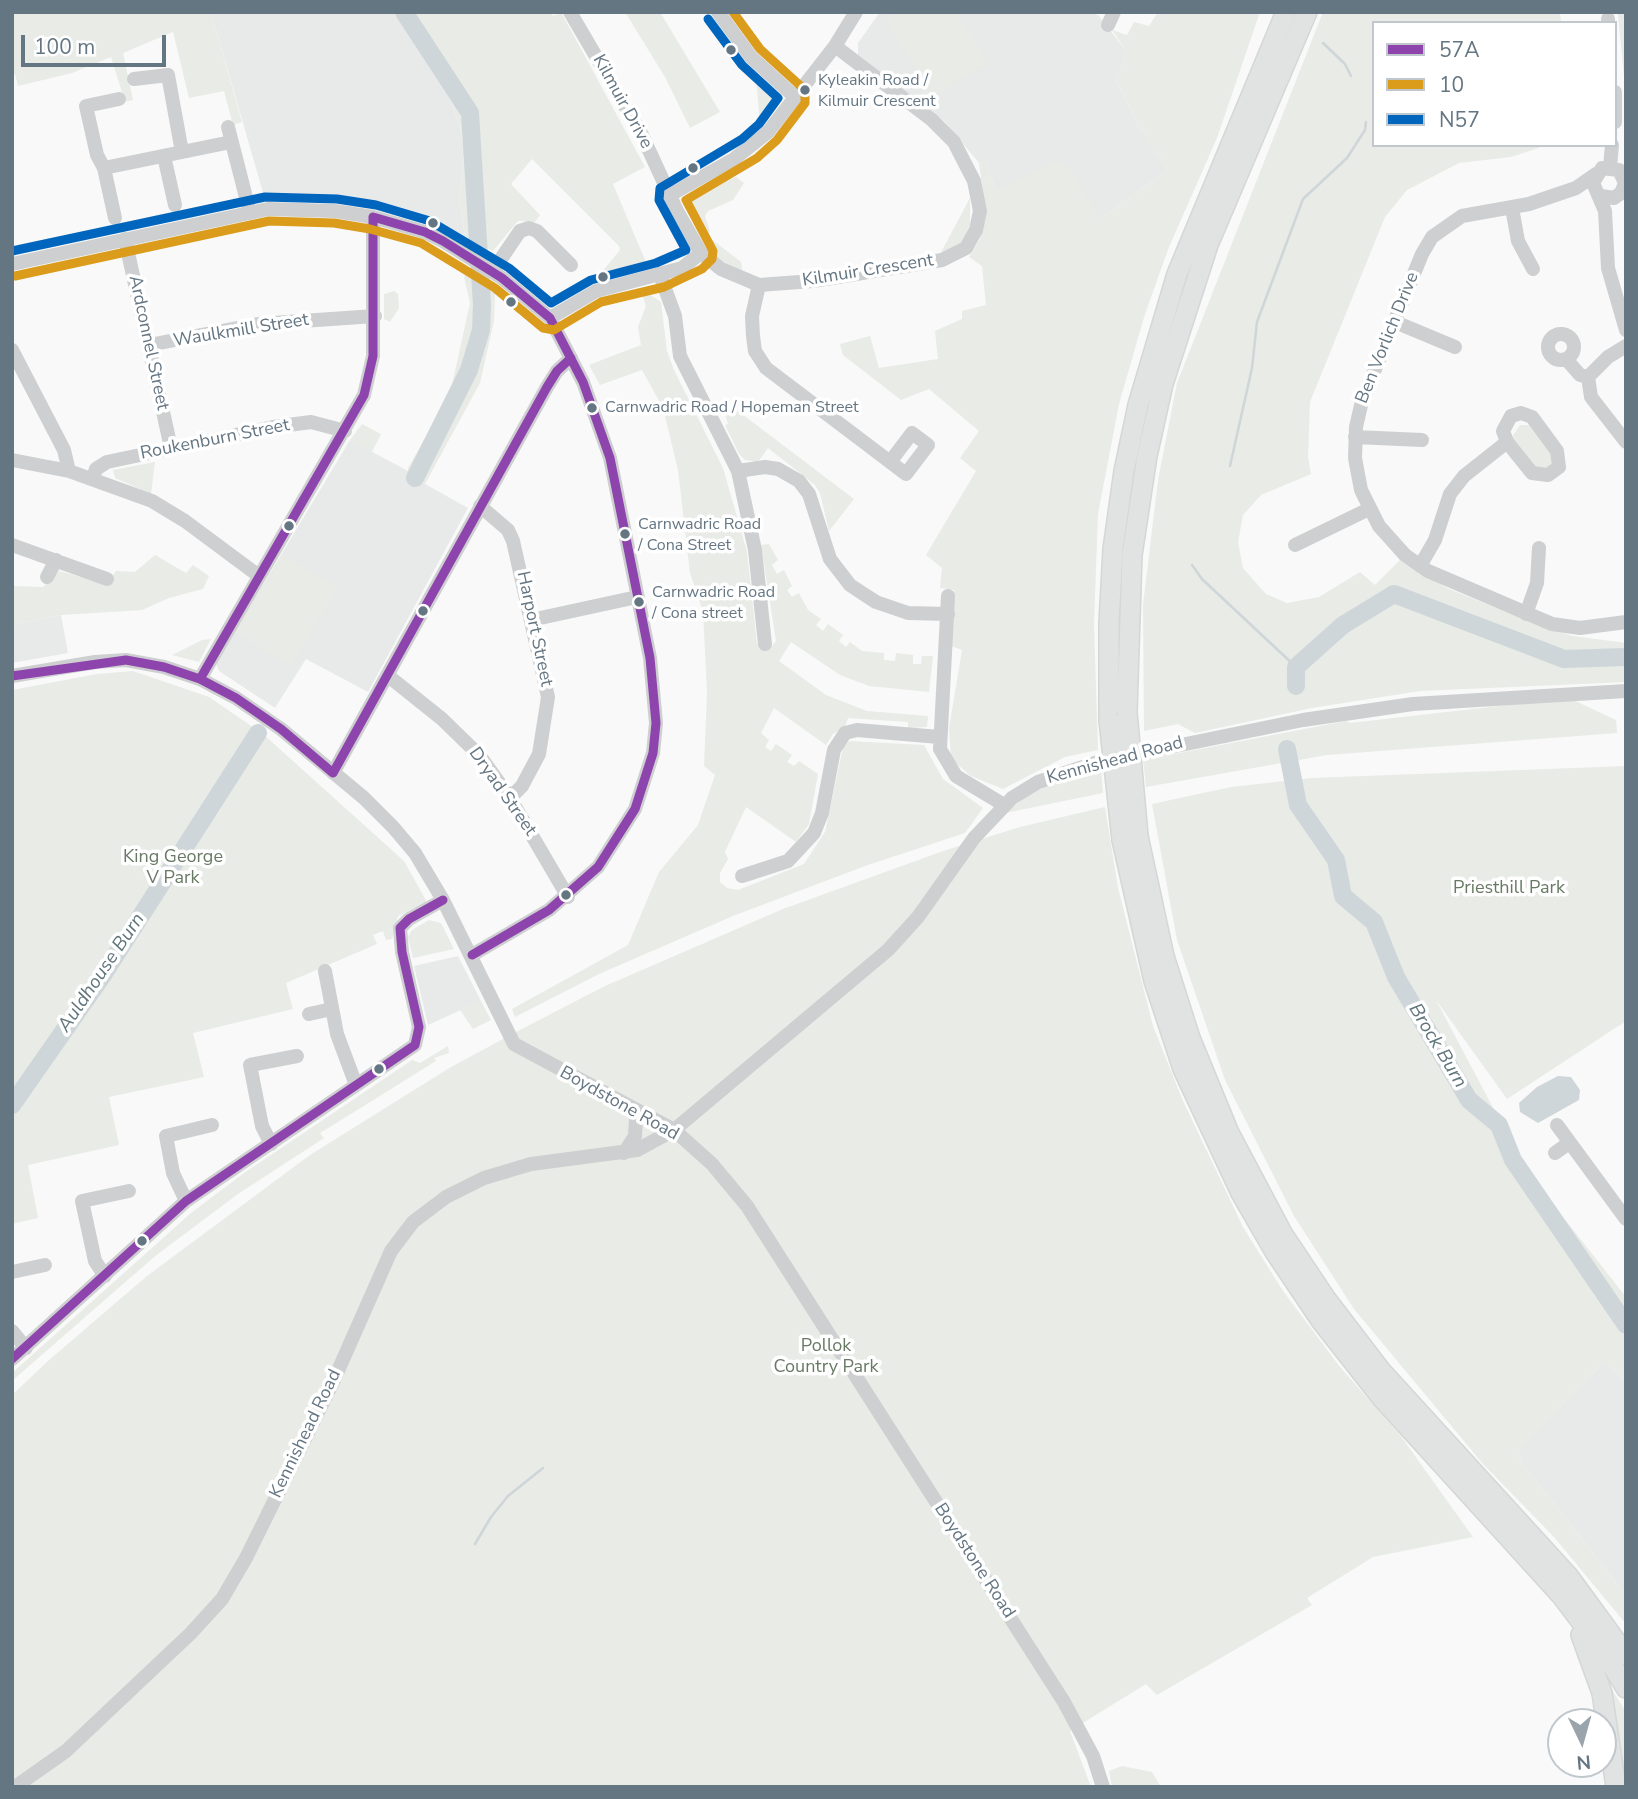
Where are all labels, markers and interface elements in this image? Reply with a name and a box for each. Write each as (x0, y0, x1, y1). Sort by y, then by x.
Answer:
scale bar (24, 21, 170, 65)
legend (1372, 21, 1617, 147)
text: 100 m (34, 33, 95, 61)
text: 57A (1439, 36, 1480, 64)
unlabelled marker (724, 43, 738, 57)
street label: Kilmuir Drive (587, 51, 657, 153)
place label: Kyleakin Road / Kilmuir Crescent (818, 71, 936, 109)
text: 10 (1439, 71, 1464, 99)
marker: Kyleakin Road / Kilmuir Crescent (798, 83, 812, 97)
text: N57 (1439, 106, 1480, 134)
unlabelled marker (686, 161, 700, 175)
unlabelled marker (426, 216, 440, 230)
street label: Kilmuir Crescent (801, 250, 935, 292)
street label: Ben Vorlich Drive (1352, 269, 1424, 407)
unlabelled marker (596, 270, 610, 284)
street label: Ardconnel Street (123, 274, 173, 412)
unlabelled marker (504, 295, 518, 309)
street label: Waulkmill Street (172, 310, 310, 352)
place label: Carnwadric Road / Hopeman Street (605, 398, 859, 418)
marker: Carnwadric Road / Hopeman Street (585, 401, 599, 415)
street label: Roukenburn Street (139, 415, 291, 465)
place label: Carnwadric Road / Cona Street (638, 515, 761, 553)
unlabelled marker (282, 519, 296, 533)
marker: Carnwadric Road / Cona Street (618, 527, 632, 541)
street label: Harport Street (511, 569, 557, 689)
place label: Carnwadric Road / Cona street (652, 583, 775, 621)
marker: Carnwadric Road / Cona street (632, 595, 646, 609)
unlabelled marker (416, 604, 430, 618)
street label: Kennishead Road (1044, 732, 1186, 790)
street label: Dryad Street (464, 744, 540, 840)
park label: King George V Park (123, 847, 223, 890)
park label: Priesthill Park (1453, 878, 1565, 900)
unlabelled marker (559, 888, 573, 902)
water label: Auldhouse Burn (54, 909, 150, 1037)
water label: Brock Burn (1403, 1000, 1471, 1092)
unlabelled marker (372, 1062, 386, 1076)
street label: Boydstone Road (556, 1062, 682, 1146)
unlabelled marker (135, 1234, 149, 1248)
park label: Pollok Country Park (774, 1336, 878, 1378)
street label: Kennishead Road (266, 1366, 346, 1502)
street label: Boydstone Road (929, 1499, 1019, 1623)
north arrow (1547, 1708, 1617, 1778)
text: N (1575, 1748, 1592, 1775)

